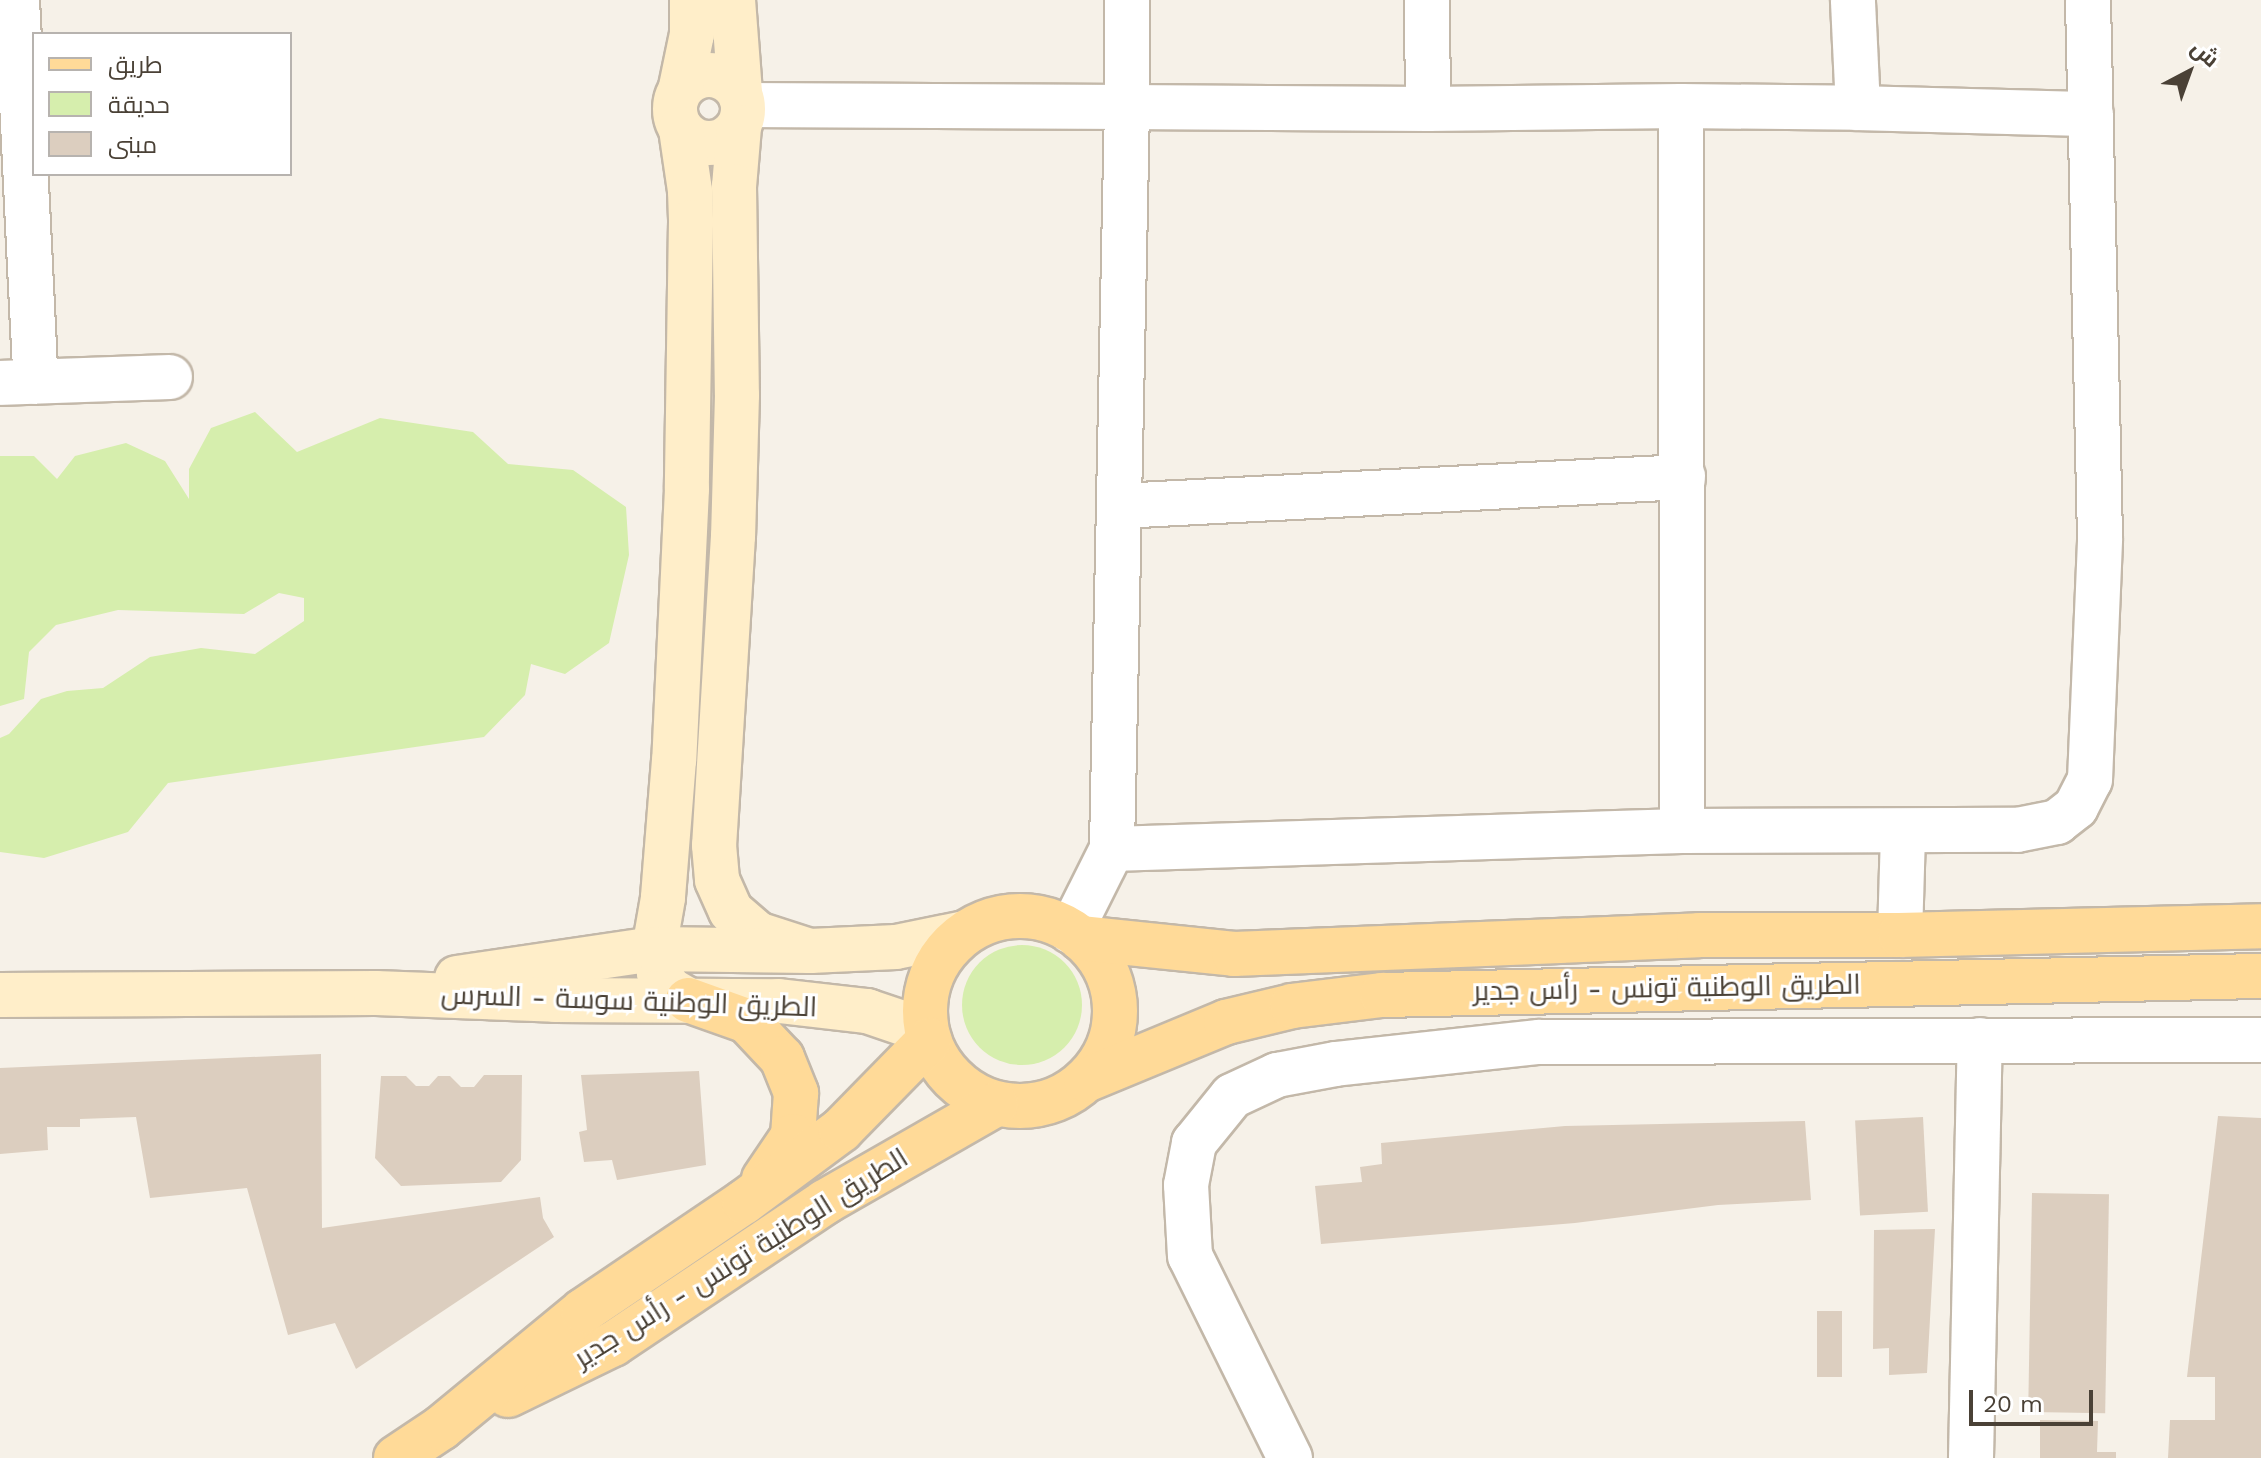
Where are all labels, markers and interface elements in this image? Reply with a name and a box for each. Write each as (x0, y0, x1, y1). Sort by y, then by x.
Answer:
legend (32, 32, 292, 176)
north arrow (2149, 32, 2229, 112)
text: ش (2186, 35, 2224, 72)
text: طريق (108, 51, 163, 79)
text: حديقة (108, 91, 170, 119)
text: مبنى (108, 131, 157, 159)
street label: الطريق الوطنية تونس - رأس جدير (1473, 968, 1861, 1008)
street label: الطريق الوطنية سوسة - السرس (440, 978, 818, 1024)
street label: الطريق الوطنية تونس - رأس جدير (568, 1141, 914, 1375)
scale bar (1973, 1374, 2097, 1424)
text: 20 m (1983, 1390, 2043, 1418)

